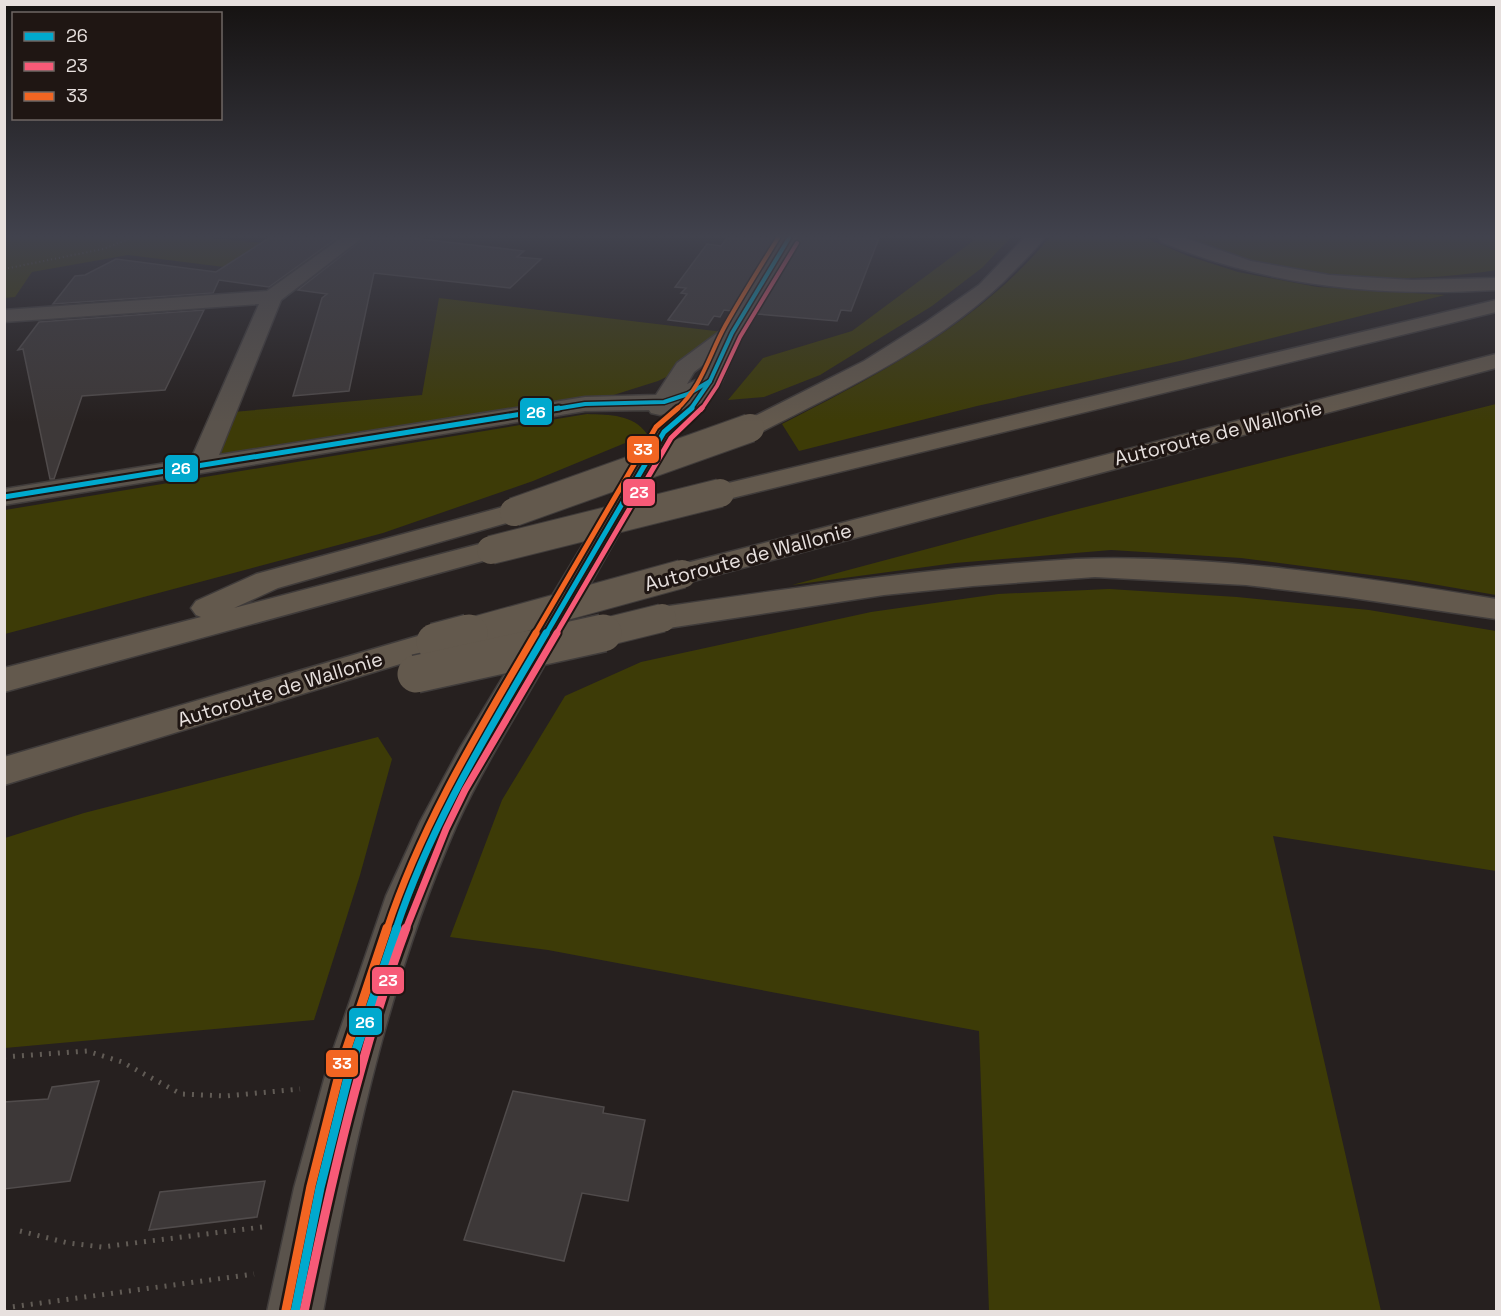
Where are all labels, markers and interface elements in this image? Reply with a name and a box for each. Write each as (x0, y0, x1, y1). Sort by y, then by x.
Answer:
legend (12, 12, 222, 120)
text: 26 (66, 24, 88, 47)
text: 23 (66, 54, 88, 77)
text: 33 (66, 84, 88, 107)
street label: Autoroute de Wallonie (1111, 395, 1325, 471)
line badge: 26 (519, 397, 553, 426)
text: 26 (526, 402, 546, 423)
line badge: 33 (626, 435, 660, 464)
text: 33 (633, 439, 653, 460)
line badge: 26 (164, 454, 199, 483)
text: 26 (171, 458, 191, 479)
line badge: 23 (622, 478, 656, 507)
text: 23 (629, 482, 649, 503)
street label: Autoroute de Wallonie (642, 517, 854, 597)
street label: Autoroute de Wallonie (174, 645, 386, 733)
line badge: 23 (371, 966, 405, 995)
text: 23 (378, 970, 398, 991)
line badge: 26 (348, 1007, 383, 1036)
text: 26 (355, 1012, 375, 1033)
line badge: 33 (325, 1049, 359, 1078)
text: 33 (332, 1053, 352, 1074)

